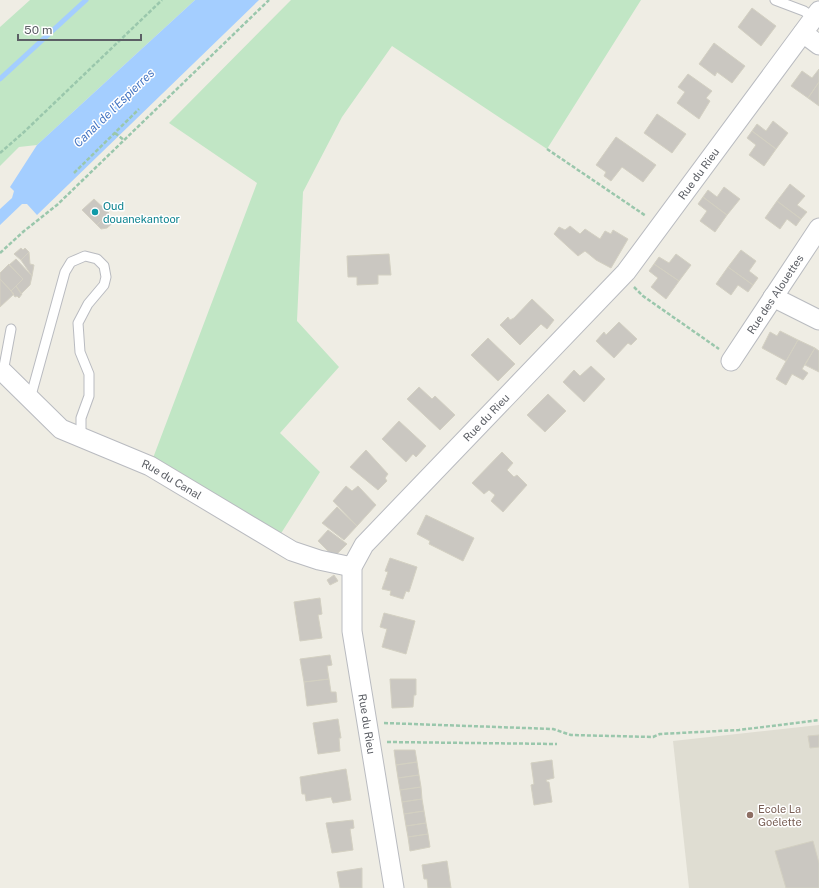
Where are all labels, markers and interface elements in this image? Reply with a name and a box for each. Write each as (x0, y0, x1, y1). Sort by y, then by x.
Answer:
scale bar (18, 16, 141, 42)
text: 50 m (24, 23, 52, 37)
water label: Canal de l'Espierres (71, 66, 157, 150)
street label: Rue du Rieu (676, 146, 722, 202)
place label: Oud douanekantoor (103, 200, 180, 225)
marker: Oud douanekantoor (90, 207, 100, 217)
street label: Rue des Alouettes (745, 252, 806, 336)
street label: Rue du Rieu (461, 392, 512, 444)
street label: Rue du Canal (140, 457, 204, 501)
street label: Rue du Rieu (356, 693, 378, 755)
place label: Ecole La Goélette (758, 803, 802, 828)
marker: Ecole La Goélette (745, 810, 755, 820)

